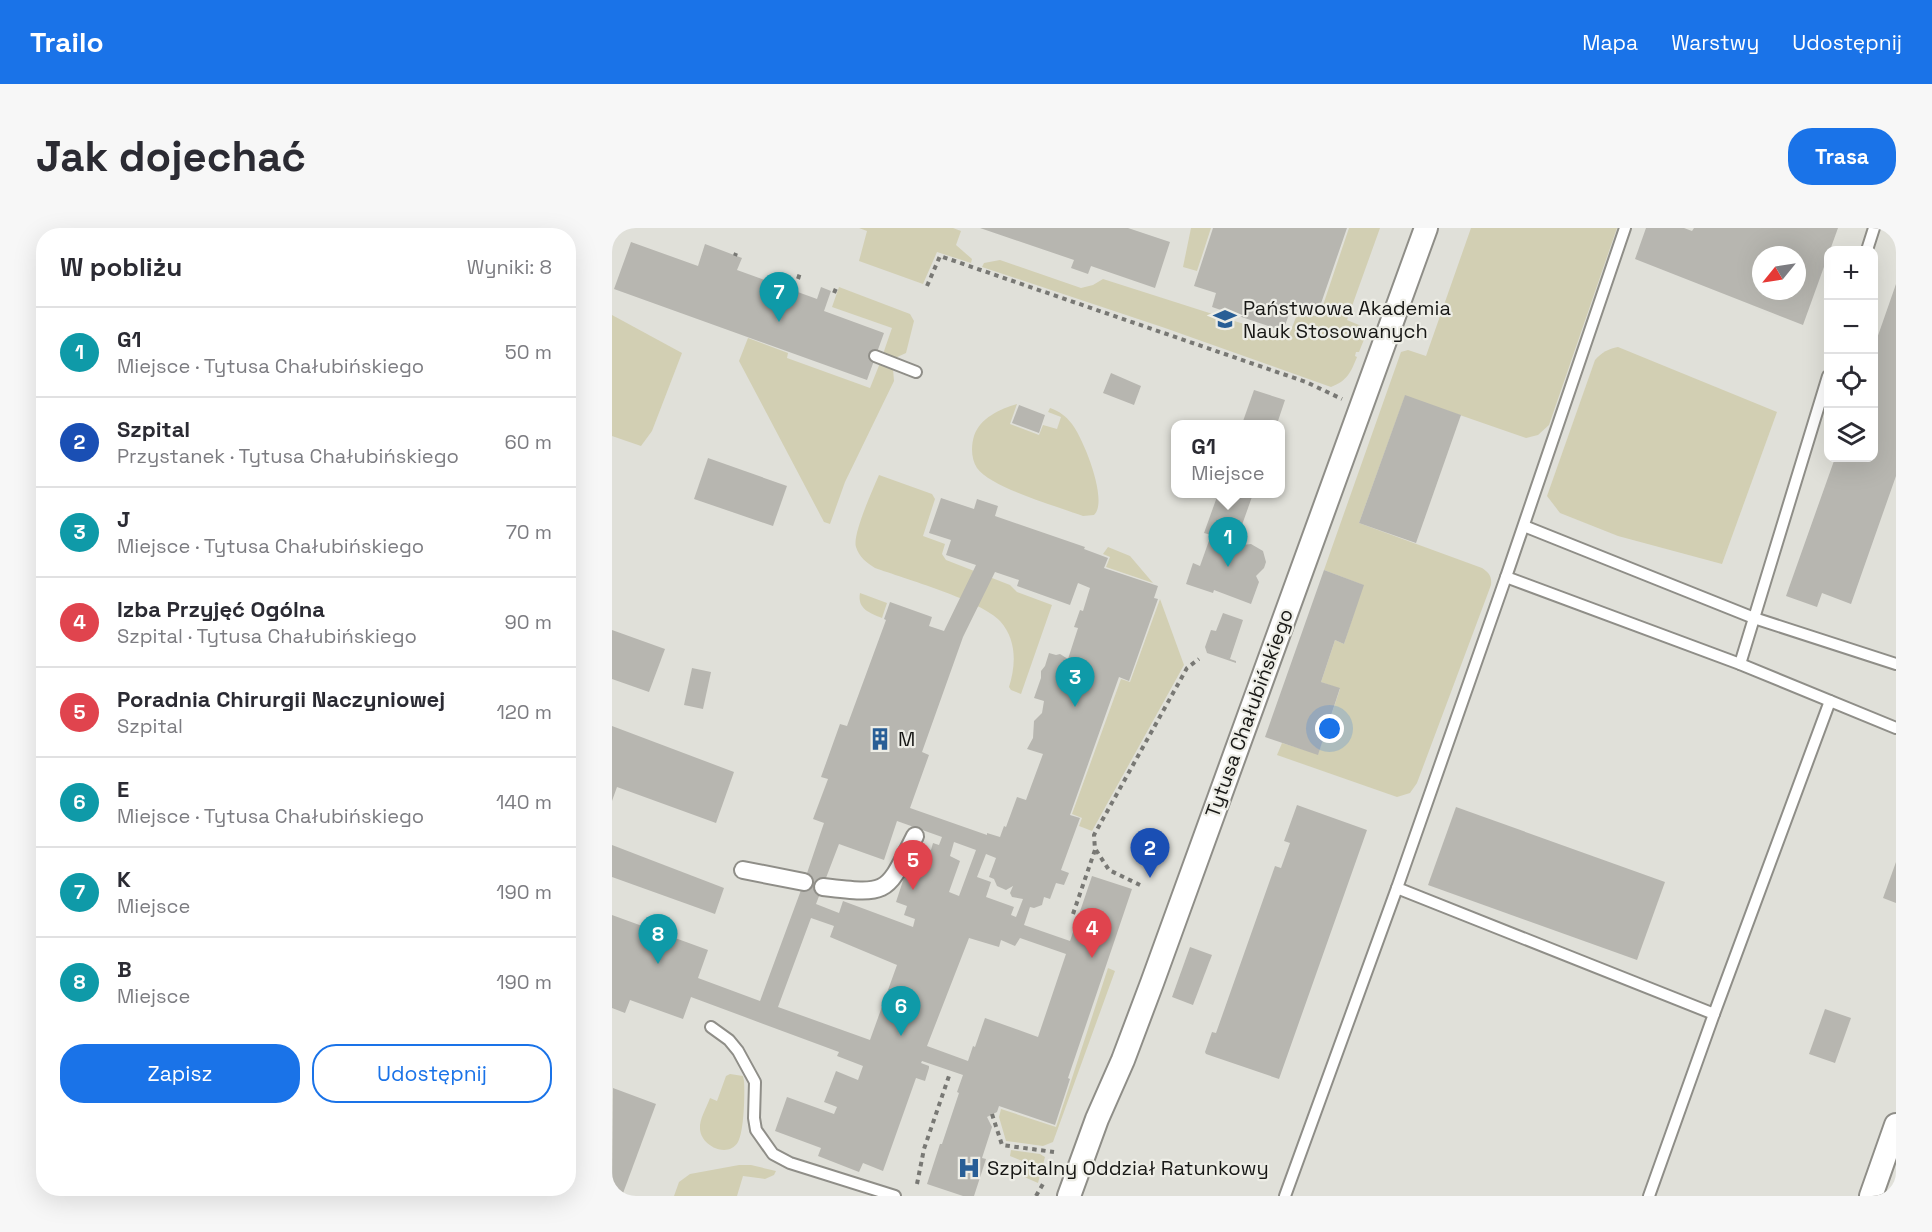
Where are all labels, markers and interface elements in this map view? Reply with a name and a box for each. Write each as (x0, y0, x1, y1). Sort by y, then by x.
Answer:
text: Trailo (30, 24, 104, 60)
text: Mapa (1582, 29, 1638, 56)
text: Warstwy (1671, 29, 1759, 56)
text: Udostępnij (1792, 29, 1902, 56)
button: Trasa (1788, 128, 1896, 185)
text: Jak dojechać (36, 130, 306, 183)
north arrow (1752, 246, 1806, 300)
map controls (1824, 246, 1878, 462)
button: + (1824, 246, 1878, 300)
text: W pobliżu (60, 250, 182, 284)
text: Wyniki: 8 (467, 254, 552, 280)
pin: 7 (760, 272, 798, 322)
place label: Państwowa Akademia Nauk Stosowanych (1243, 295, 1451, 344)
button: − (1824, 300, 1878, 354)
school or university icon: Państwowa Akademia Nauk Stosowanych (1212, 306, 1238, 332)
text: G1 (117, 325, 142, 353)
text: 1 (75, 339, 84, 365)
text: 50 m (505, 339, 552, 365)
text: Miejsce · Tytusa Chałubińskiego (117, 353, 424, 379)
button: locate (1824, 354, 1878, 408)
button: layers (1824, 408, 1878, 462)
text: Szpital (117, 415, 190, 443)
popup (1171, 420, 1285, 498)
text: 2 (74, 429, 85, 455)
text: 60 m (505, 429, 552, 455)
text: G1 (1191, 432, 1216, 460)
text: Przystanek · Tytusa Chałubińskiego (117, 443, 459, 469)
text: Miejsce (1191, 460, 1265, 486)
text: J (117, 505, 130, 533)
pin: 1 (1208, 518, 1248, 567)
text: 3 (73, 519, 86, 545)
text: 70 m (506, 519, 552, 545)
text: Miejsce · Tytusa Chałubińskiego (117, 533, 424, 559)
text: Izba Przyjęć Ogólna (117, 595, 325, 623)
street label: Tytusa Chałubińskiego (1199, 605, 1299, 821)
text: 4 (73, 609, 86, 635)
text: 90 m (505, 609, 552, 635)
text: Szpital · Tytusa Chałubińskiego (117, 623, 417, 649)
pin: 3 (1056, 658, 1094, 707)
text: Poradnia Chirurgii Naczyniowej (117, 685, 445, 713)
text: 5 (74, 699, 86, 725)
text: 120 m (496, 699, 552, 725)
text: Szpital (117, 713, 183, 739)
your location (1315, 714, 1344, 743)
building icon: M (867, 726, 893, 752)
place label: M (898, 726, 915, 752)
text: E (117, 775, 129, 803)
text: 6 (73, 789, 86, 815)
text: 140 m (496, 789, 552, 815)
text: Miejsce · Tytusa Chałubińskiego (117, 803, 424, 829)
pin: 2 (1130, 828, 1170, 878)
pin: 5 (894, 840, 932, 890)
text: K (117, 865, 131, 893)
text: 7 (74, 879, 85, 905)
text: 190 m (496, 879, 552, 905)
text: Miejsce (117, 893, 190, 919)
pin: 4 (1072, 908, 1112, 958)
pin: 8 (638, 914, 678, 964)
text: B (117, 955, 132, 983)
text: 8 (74, 969, 86, 995)
text: 190 m (496, 969, 552, 995)
text: Miejsce (117, 983, 190, 1009)
pin: 6 (882, 986, 920, 1036)
button: Zapisz (60, 1044, 300, 1103)
button: Udostępnij (312, 1044, 552, 1103)
hospital icon: Szpitalny Oddział Ratunkowy (956, 1155, 982, 1181)
place label: Szpitalny Oddział Ratunkowy (987, 1155, 1269, 1181)

